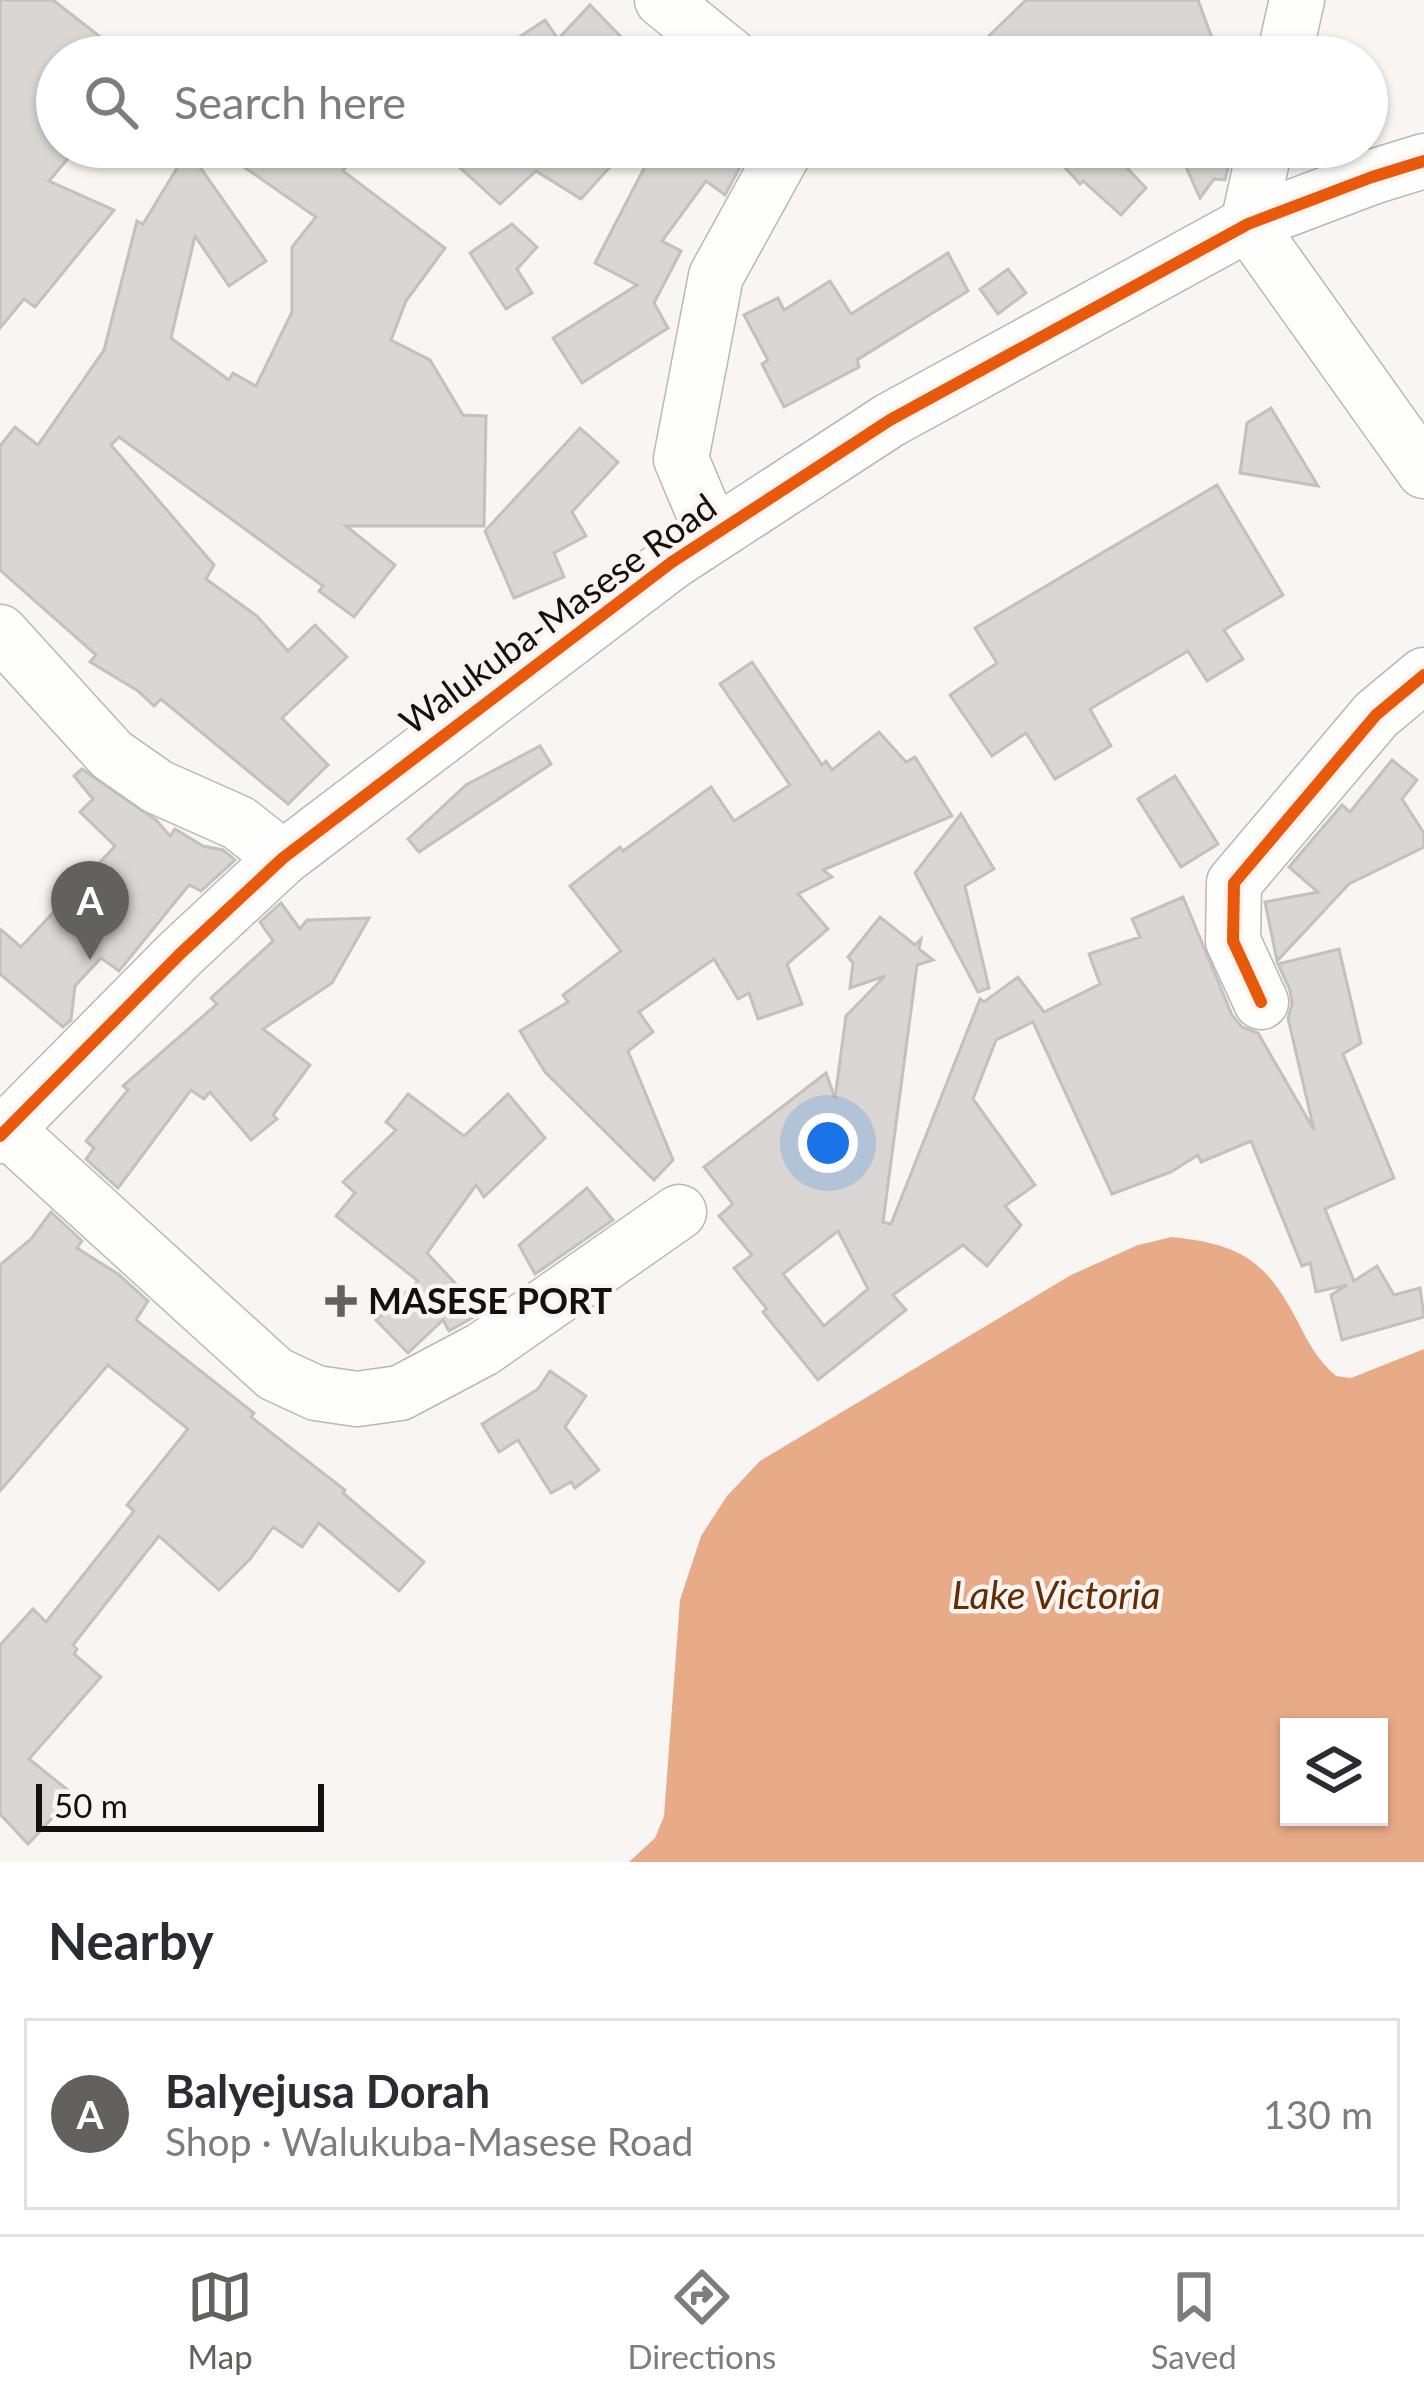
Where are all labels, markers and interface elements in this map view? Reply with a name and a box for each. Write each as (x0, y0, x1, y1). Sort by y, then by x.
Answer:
search box (36, 36, 1388, 168)
icon: search (78, 69, 144, 135)
text: Search here (174, 75, 406, 129)
street label: Walukuba-Masese Road (391, 484, 724, 743)
pin: A (51, 861, 129, 960)
your location (798, 1113, 858, 1173)
place label: MASESE PORT (368, 1278, 612, 1322)
marker: MASESE PORT (325, 1285, 357, 1317)
water label: Lake Victoria (952, 1571, 1160, 1617)
map controls (1280, 1718, 1388, 1826)
button: layers (1280, 1718, 1388, 1826)
scale bar (36, 1778, 324, 1831)
text: 50 m (54, 1785, 128, 1825)
text: Nearby (48, 1910, 214, 1971)
text: Balyejusa Dorah (165, 2064, 490, 2118)
text: A (76, 2091, 104, 2137)
text: 130 m (1263, 2091, 1373, 2137)
text: Shop · Walukuba-Masese Road (165, 2118, 693, 2164)
tab: Map (187, 2264, 253, 2376)
tab: Directions (627, 2264, 776, 2376)
tab: Saved (1151, 2264, 1237, 2376)

